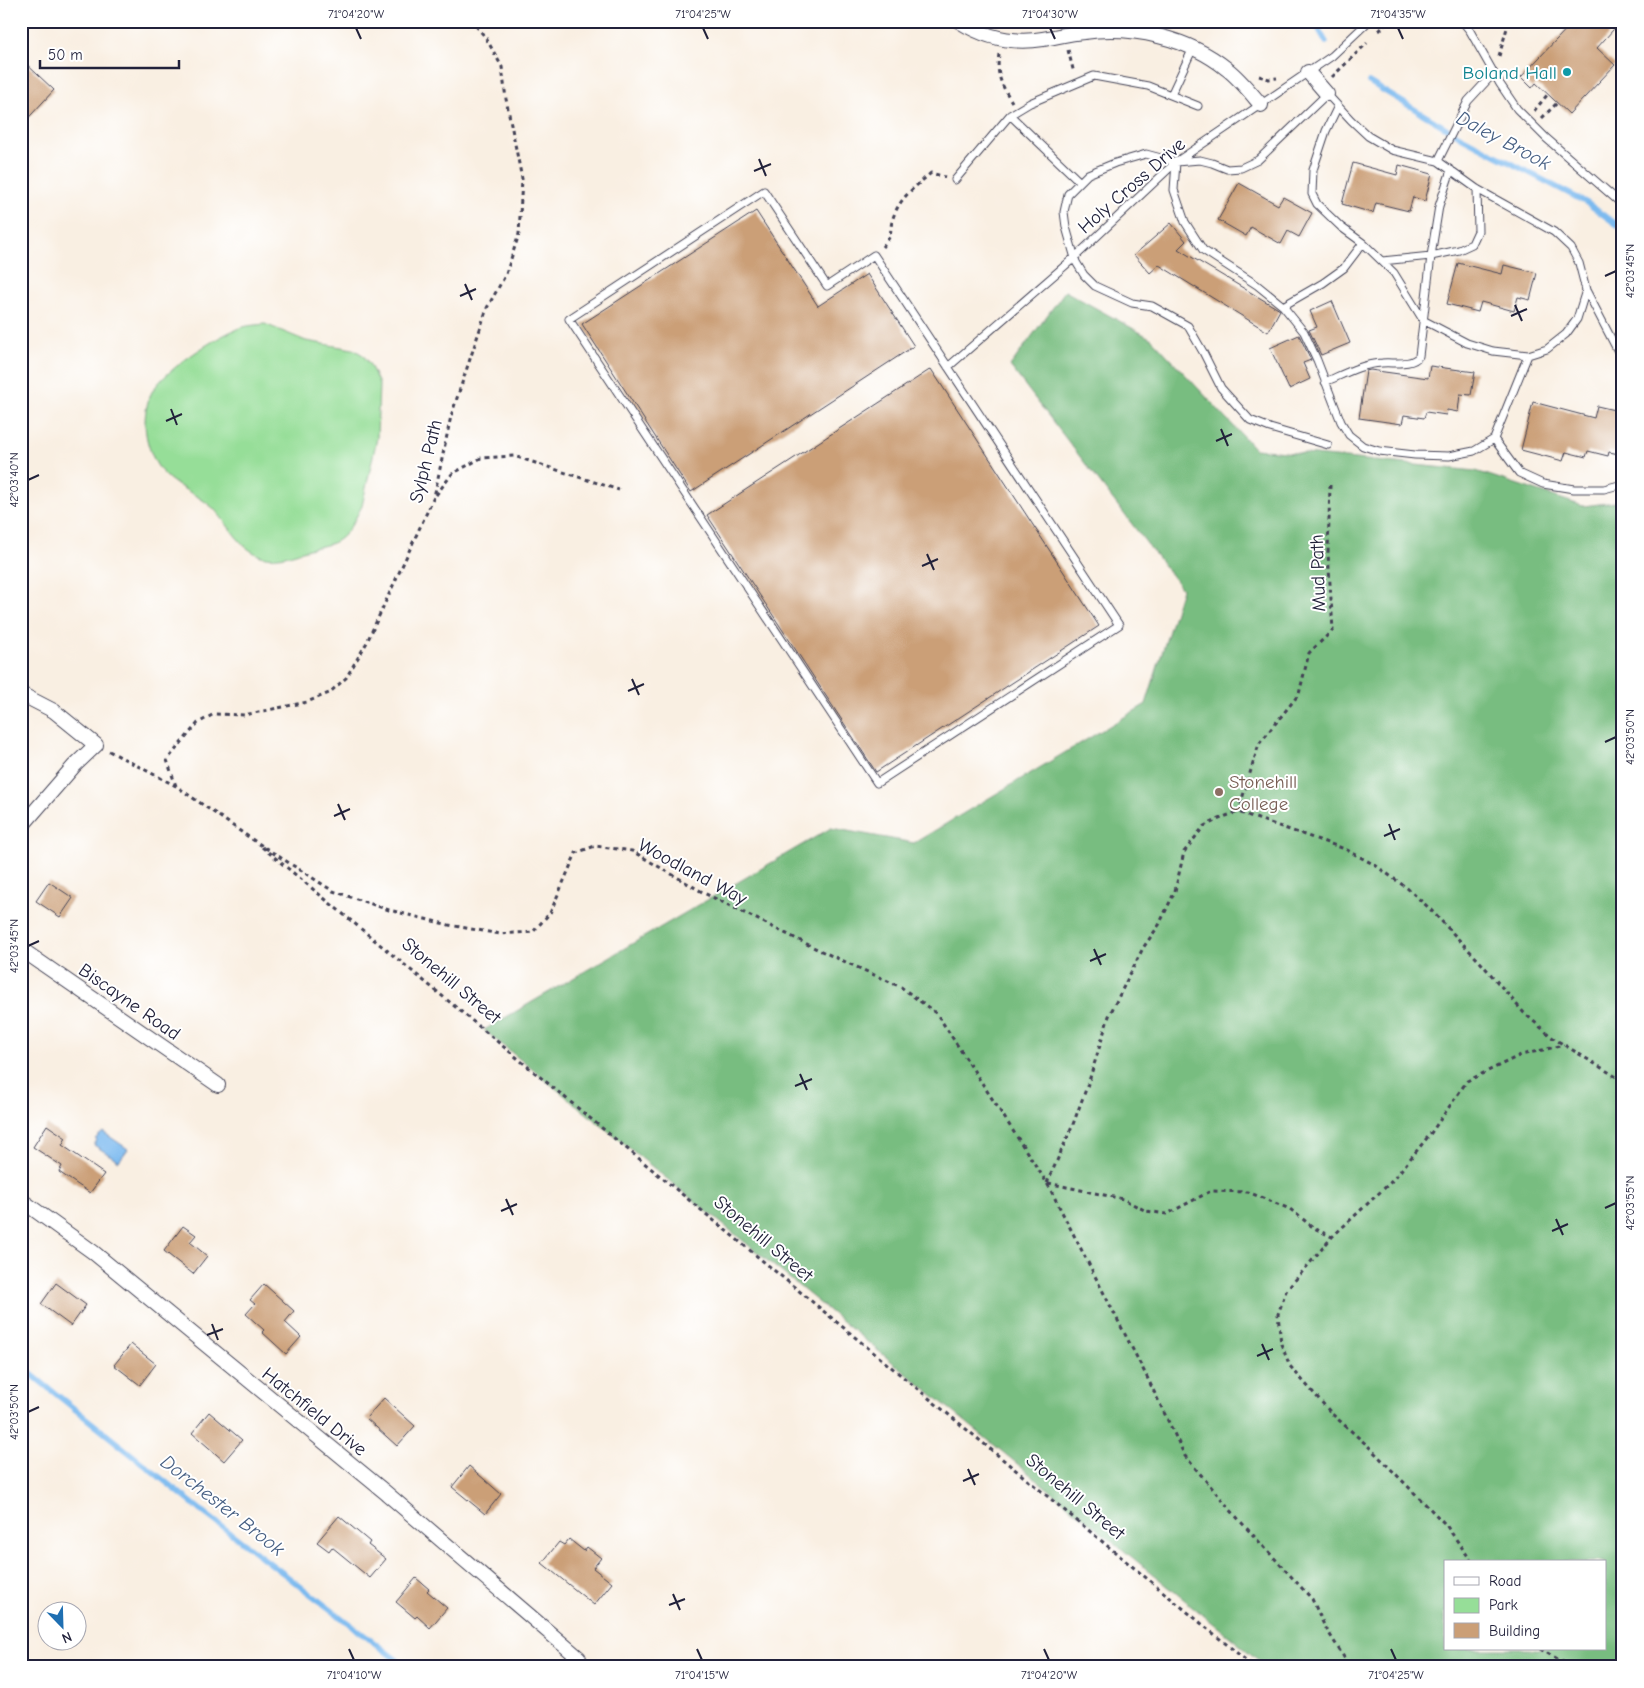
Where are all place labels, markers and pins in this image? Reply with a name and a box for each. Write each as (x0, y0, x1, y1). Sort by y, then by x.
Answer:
place label: Boland Hall (1462, 62, 1557, 84)
marker: Boland Hall (1561, 66, 1573, 78)
place label: Stonehill College (1229, 771, 1297, 815)
marker: Stonehill College (1213, 786, 1225, 798)

